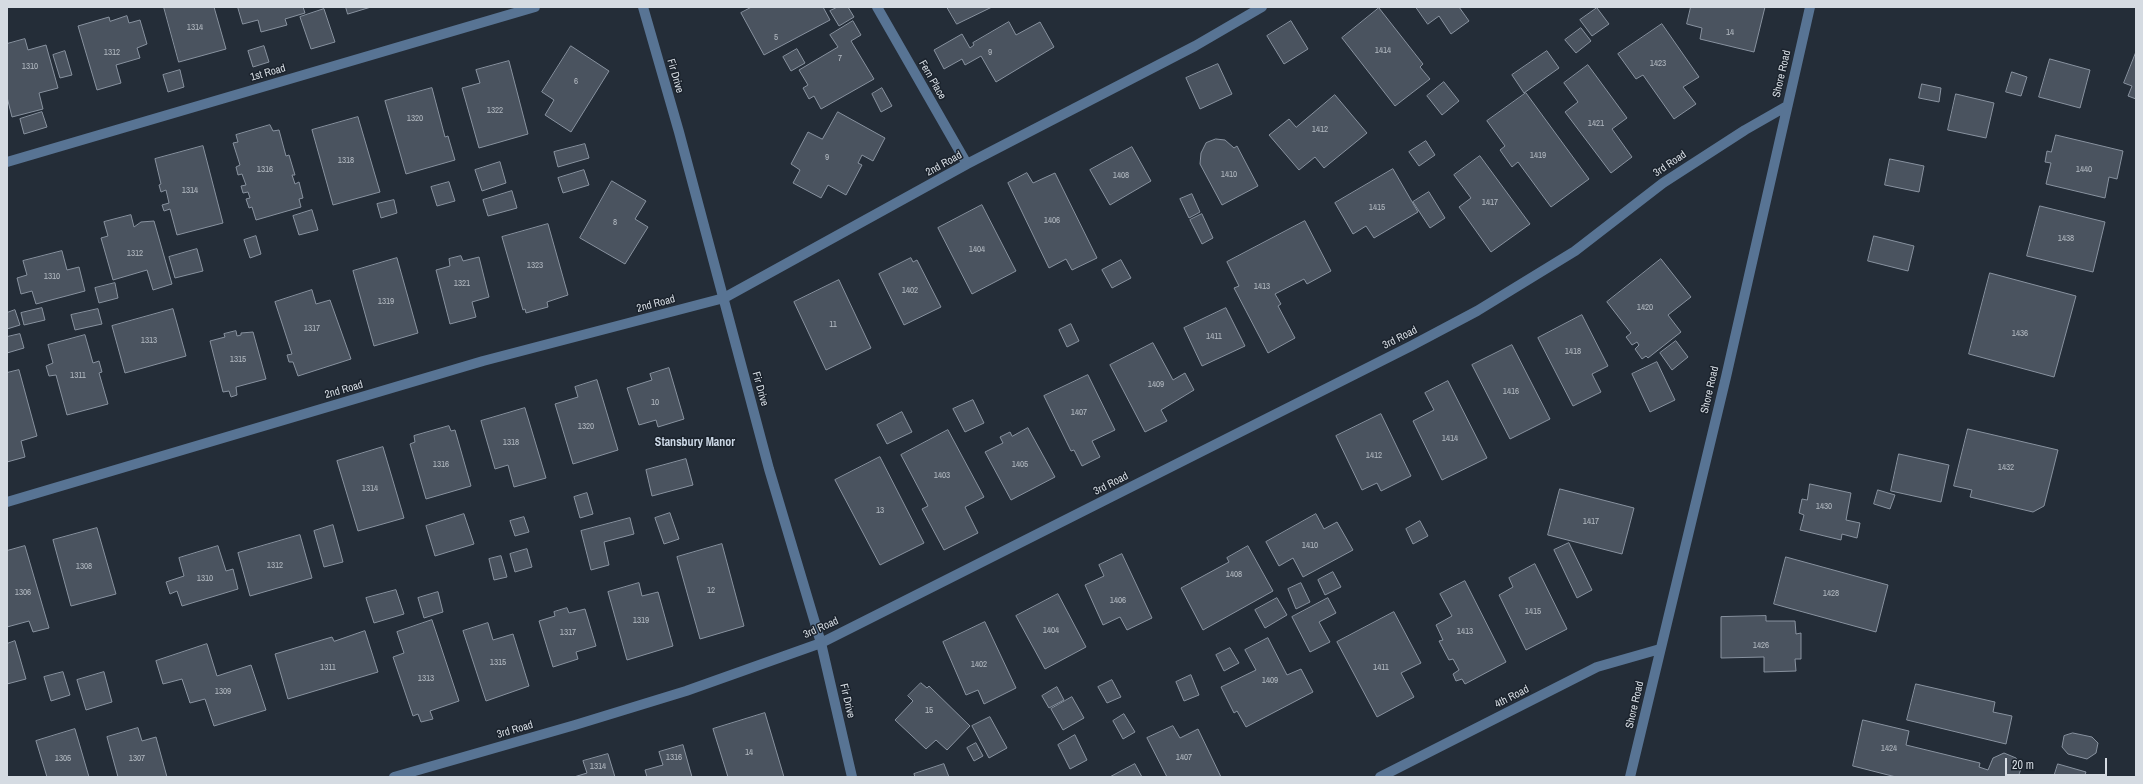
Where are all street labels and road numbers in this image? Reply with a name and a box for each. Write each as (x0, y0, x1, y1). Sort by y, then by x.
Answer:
street label: Shore Road (1770, 49, 1794, 99)
street label: Fir Drive (664, 57, 686, 95)
street label: Fern Place (915, 58, 949, 102)
street label: 1st Road (249, 62, 287, 84)
street label: 3rd Road (1651, 148, 1689, 180)
street label: 2nd Road (924, 149, 964, 179)
street label: 2nd Road (635, 293, 677, 315)
street label: 3rd Road (1380, 324, 1420, 352)
street label: Shore Road (1698, 365, 1722, 415)
street label: Fir Drive (749, 370, 771, 408)
street label: 2nd Road (323, 378, 365, 402)
street label: 3rd Road (1091, 470, 1131, 498)
street label: 3rd Road (801, 614, 841, 642)
street label: Shore Road (1623, 680, 1647, 730)
street label: Fir Drive (837, 682, 857, 720)
street label: 4th Road (1493, 683, 1531, 711)
street label: 3rd Road (495, 719, 535, 741)

